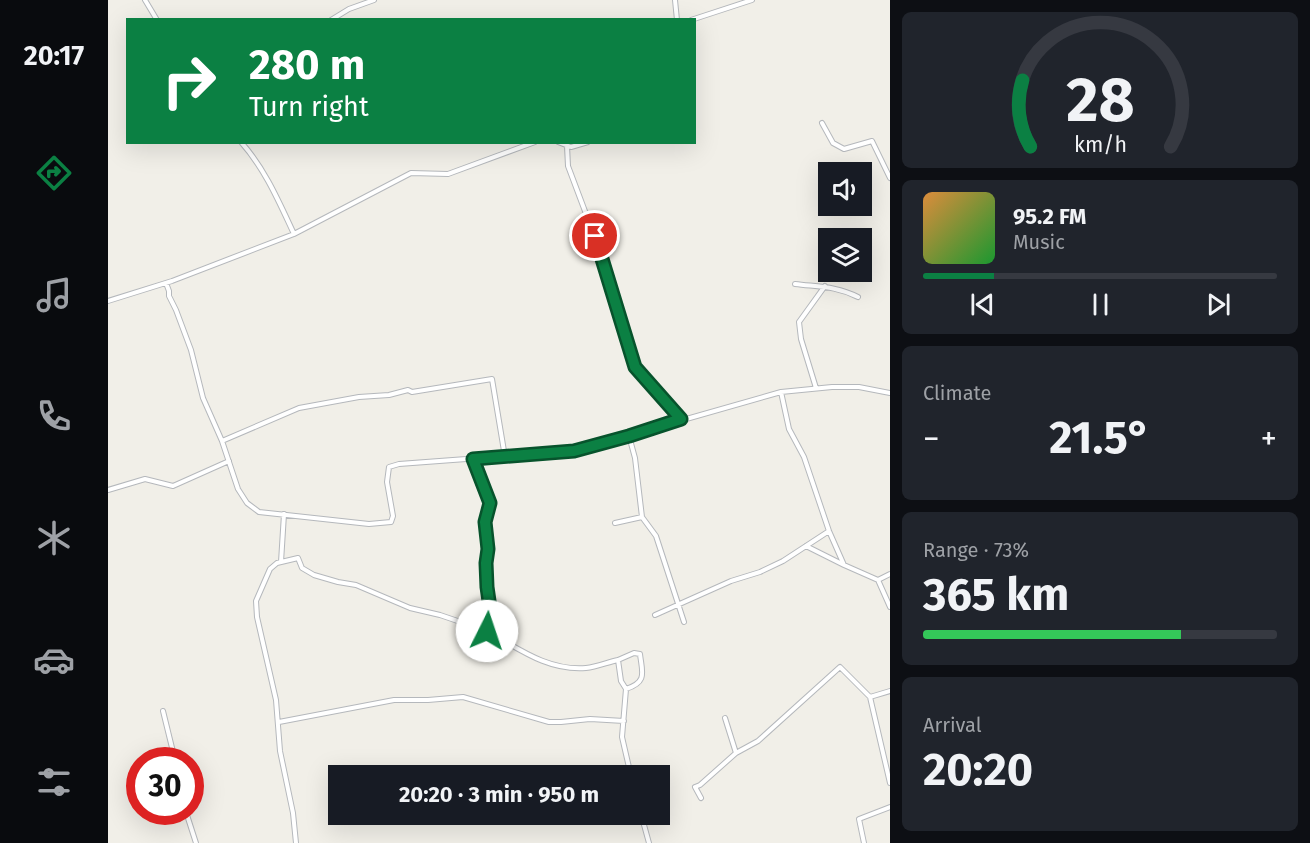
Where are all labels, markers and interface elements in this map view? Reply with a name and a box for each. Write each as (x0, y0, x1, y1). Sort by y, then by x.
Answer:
text: 20:17 (24, 40, 84, 72)
text: 280 m (249, 40, 365, 90)
icon: right (150, 42, 228, 120)
text: 28 (1066, 63, 1134, 138)
text: Turn right (249, 91, 369, 123)
text: km/h (1073, 132, 1127, 158)
icon: directions (33, 152, 75, 194)
map controls (818, 162, 872, 282)
button: sound (818, 162, 872, 216)
text: 95.2 FM (1013, 203, 1086, 230)
pin (569, 210, 620, 261)
icon: arrive (578, 219, 611, 252)
button: layers (818, 228, 872, 282)
text: Music (1013, 230, 1065, 254)
icon: music (33, 274, 75, 316)
icon: previous (966, 288, 999, 321)
icon: pause (1084, 288, 1117, 321)
icon: next (1202, 288, 1235, 321)
text: Climate (923, 381, 991, 405)
icon: phone (33, 395, 75, 437)
text: 21.5° (1049, 411, 1151, 465)
text: − (923, 419, 940, 459)
text: + (1261, 419, 1277, 459)
icon: climate (33, 517, 75, 559)
text: Range · 73% (923, 538, 1029, 562)
text: 365 km (923, 568, 1069, 622)
position arrow (455, 599, 519, 663)
icon: car (33, 639, 75, 681)
text: Arrival (923, 713, 982, 737)
text: 20:20 (923, 743, 1033, 797)
speed limit sign: 30 (126, 747, 204, 825)
icon: filters (33, 761, 75, 803)
text: 20:20 · 3 min · 950 m (399, 781, 599, 808)

